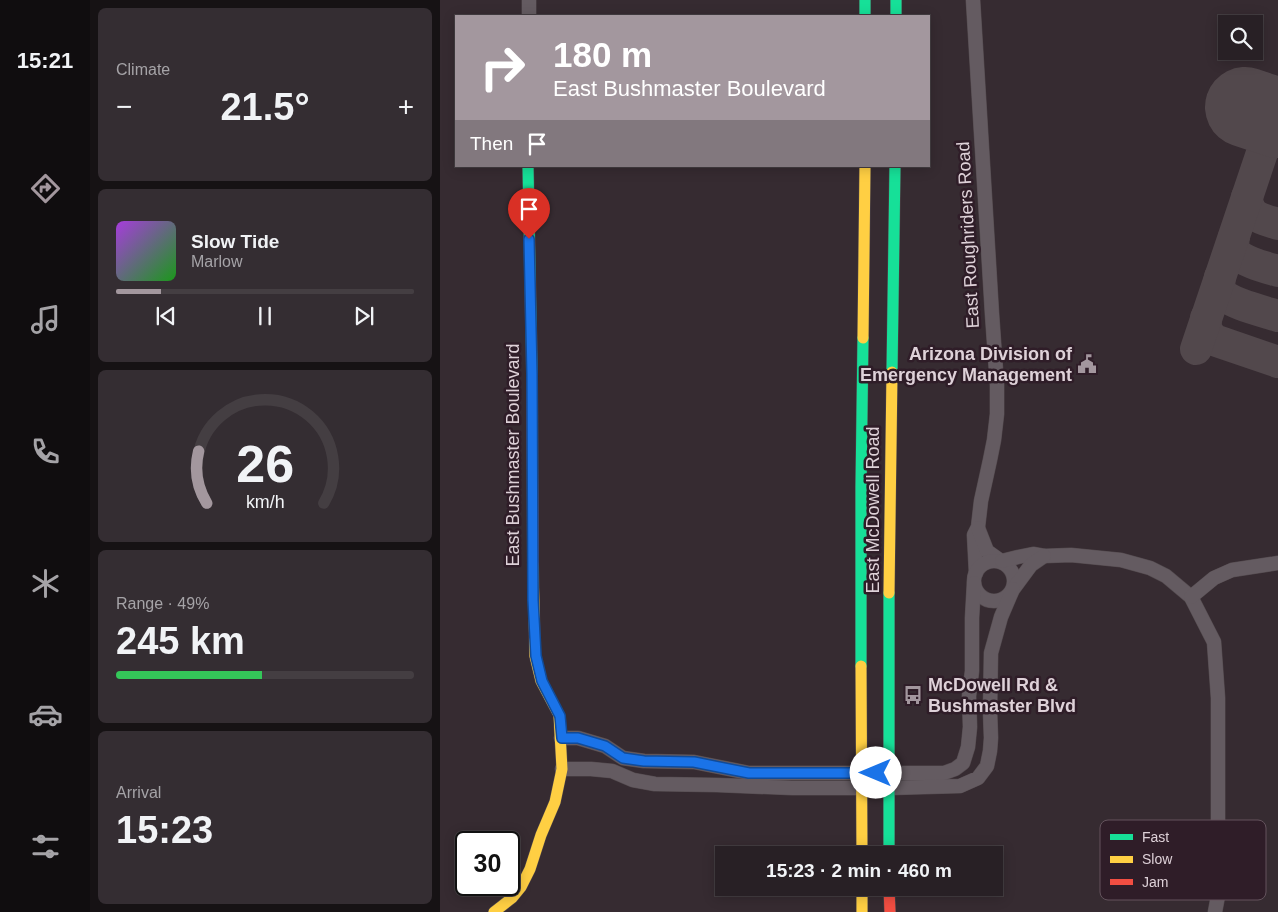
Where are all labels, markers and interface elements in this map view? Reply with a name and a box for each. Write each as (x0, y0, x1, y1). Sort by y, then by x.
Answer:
map controls (1218, 15, 1263, 60)
button: search (1218, 15, 1263, 60)
icon: right (470, 35, 535, 100)
text: 180 m (553, 35, 652, 74)
text: 15:21 (17, 48, 73, 73)
text: Climate (116, 61, 170, 78)
text: East Bushmaster Boulevard (553, 76, 826, 101)
text: 21.5° (220, 86, 310, 128)
text: − (116, 91, 132, 122)
text: + (398, 91, 414, 122)
icon: arrive (523, 130, 551, 158)
text: Then (470, 133, 513, 154)
street label: East Roughriders Road (953, 141, 983, 329)
icon: directions (28, 171, 63, 206)
pin (508, 188, 550, 239)
icon: arrive (515, 195, 543, 223)
text: Slow Tide (191, 231, 279, 252)
text: Marlow (191, 253, 243, 270)
icon: music (28, 302, 63, 337)
icon: previous (152, 302, 180, 330)
icon: pause (251, 302, 279, 330)
icon: next (350, 302, 378, 330)
street label: East Bushmaster Boulevard (503, 343, 523, 567)
place label: Arizona Division of Emergency Management (860, 344, 1073, 385)
public building icon: Arizona Division of Emergency Management (1076, 353, 1098, 375)
street label: East McDowell Road (863, 426, 883, 594)
icon: phone (28, 434, 63, 469)
text: 26 (236, 435, 294, 493)
text: km/h (246, 492, 284, 512)
icon: climate (28, 566, 63, 601)
text: Range · 49% (116, 595, 209, 612)
text: 245 km (116, 620, 245, 662)
place label: McDowell Rd & Bushmaster Blvd (928, 675, 1076, 716)
bus stop icon: McDowell Rd & Bushmaster Blvd (902, 684, 924, 706)
icon: car (28, 697, 63, 732)
position arrow (849, 746, 901, 798)
text: Arrival (116, 784, 161, 801)
text: 15:23 (116, 809, 213, 851)
legend (1100, 820, 1266, 900)
icon: filters (28, 829, 63, 864)
text: Fast (1142, 829, 1169, 845)
speed limit sign: 30 (455, 831, 520, 896)
text: Slow (1142, 851, 1173, 867)
text: 15:23 · 2 min · 460 m (766, 860, 952, 881)
text: Jam (1142, 874, 1168, 890)

